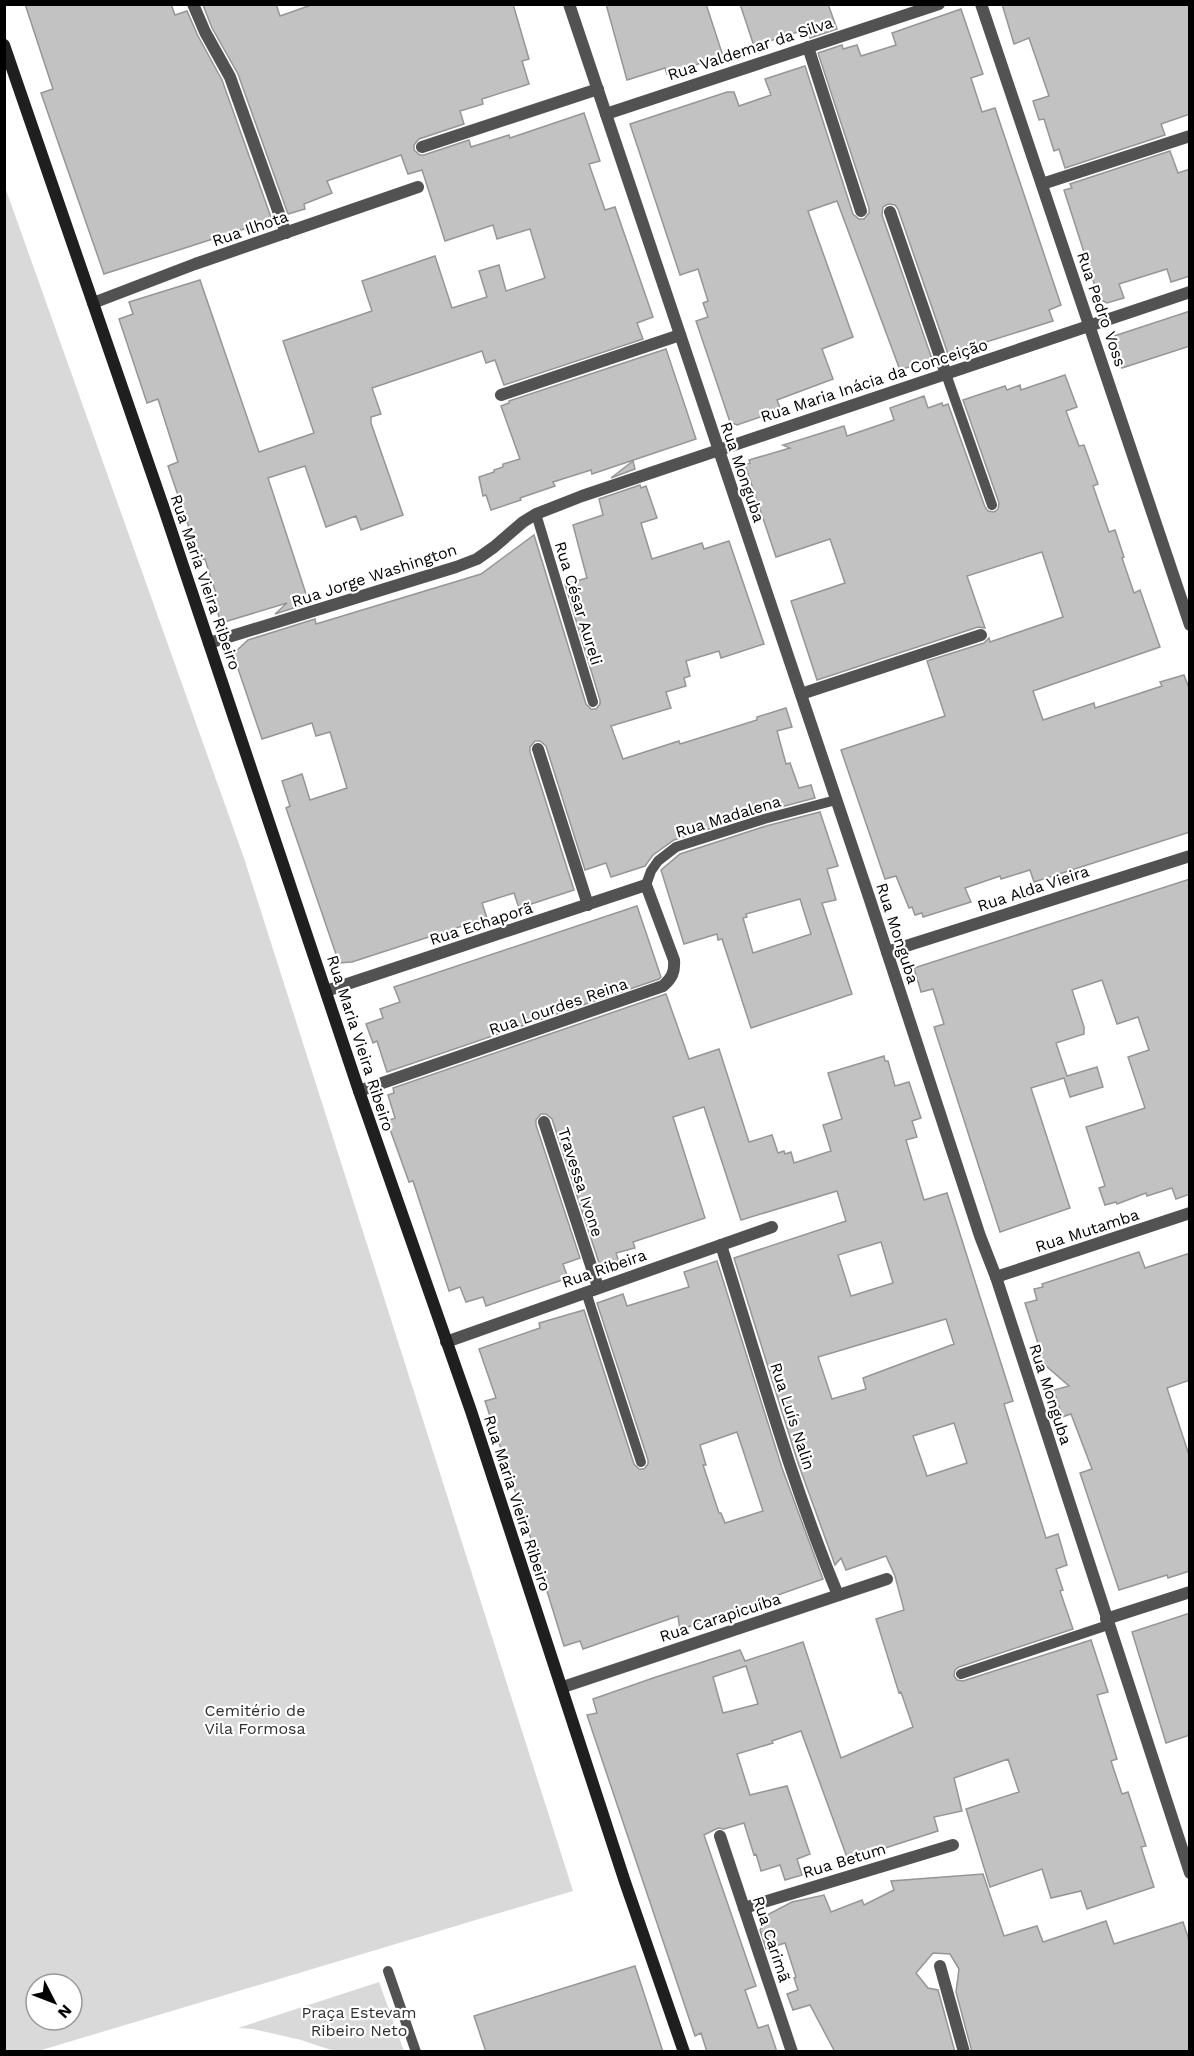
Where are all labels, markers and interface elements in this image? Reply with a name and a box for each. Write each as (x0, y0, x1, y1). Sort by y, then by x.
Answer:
street label: Rua Valdemar da Silva (665, 13, 835, 84)
street label: Rua Ilhota (210, 207, 291, 250)
street label: Rua Pedro Voss (1073, 249, 1130, 369)
street label: Rua Maria Inácia da Conceição (758, 335, 990, 426)
street label: Rua Monguba (716, 419, 769, 525)
street label: Rua Maria Vieira Ribeiro (167, 492, 245, 672)
street label: Rua César Aureli (551, 539, 606, 667)
street label: Rua Jorge Washington (289, 540, 459, 611)
street label: Rua Madalena (673, 791, 783, 842)
street label: Rua Alda Vieira (975, 861, 1091, 915)
street label: Rua Monguba (872, 880, 923, 986)
street label: Rua Echaporã (427, 898, 535, 949)
street label: Rua Maria Vieira Ribeiro (323, 953, 398, 1134)
street label: Rua Lourdes Reina (486, 974, 630, 1039)
street label: Travessa Ivone (554, 1125, 607, 1239)
street label: Rua Mutamba (1033, 1205, 1141, 1256)
street label: Rua Ribeira (559, 1245, 649, 1292)
street label: Rua Monguba (1025, 1341, 1076, 1447)
street label: Rua Luís Nalin (766, 1360, 819, 1472)
street label: Rua Maria Vieira Ribeiro (480, 1413, 555, 1594)
street label: Rua Carapicuíba (657, 1589, 783, 1646)
park label: Cemitério de Vila Formosa (204, 1701, 306, 1738)
street label: Rua Betum (800, 1839, 888, 1882)
street label: Rua Carimã (749, 1894, 794, 1985)
north arrow (24, 1972, 84, 2032)
text: N (54, 2001, 76, 2022)
park label: Praça Estevam Ribeiro Neto (302, 2003, 417, 2040)

